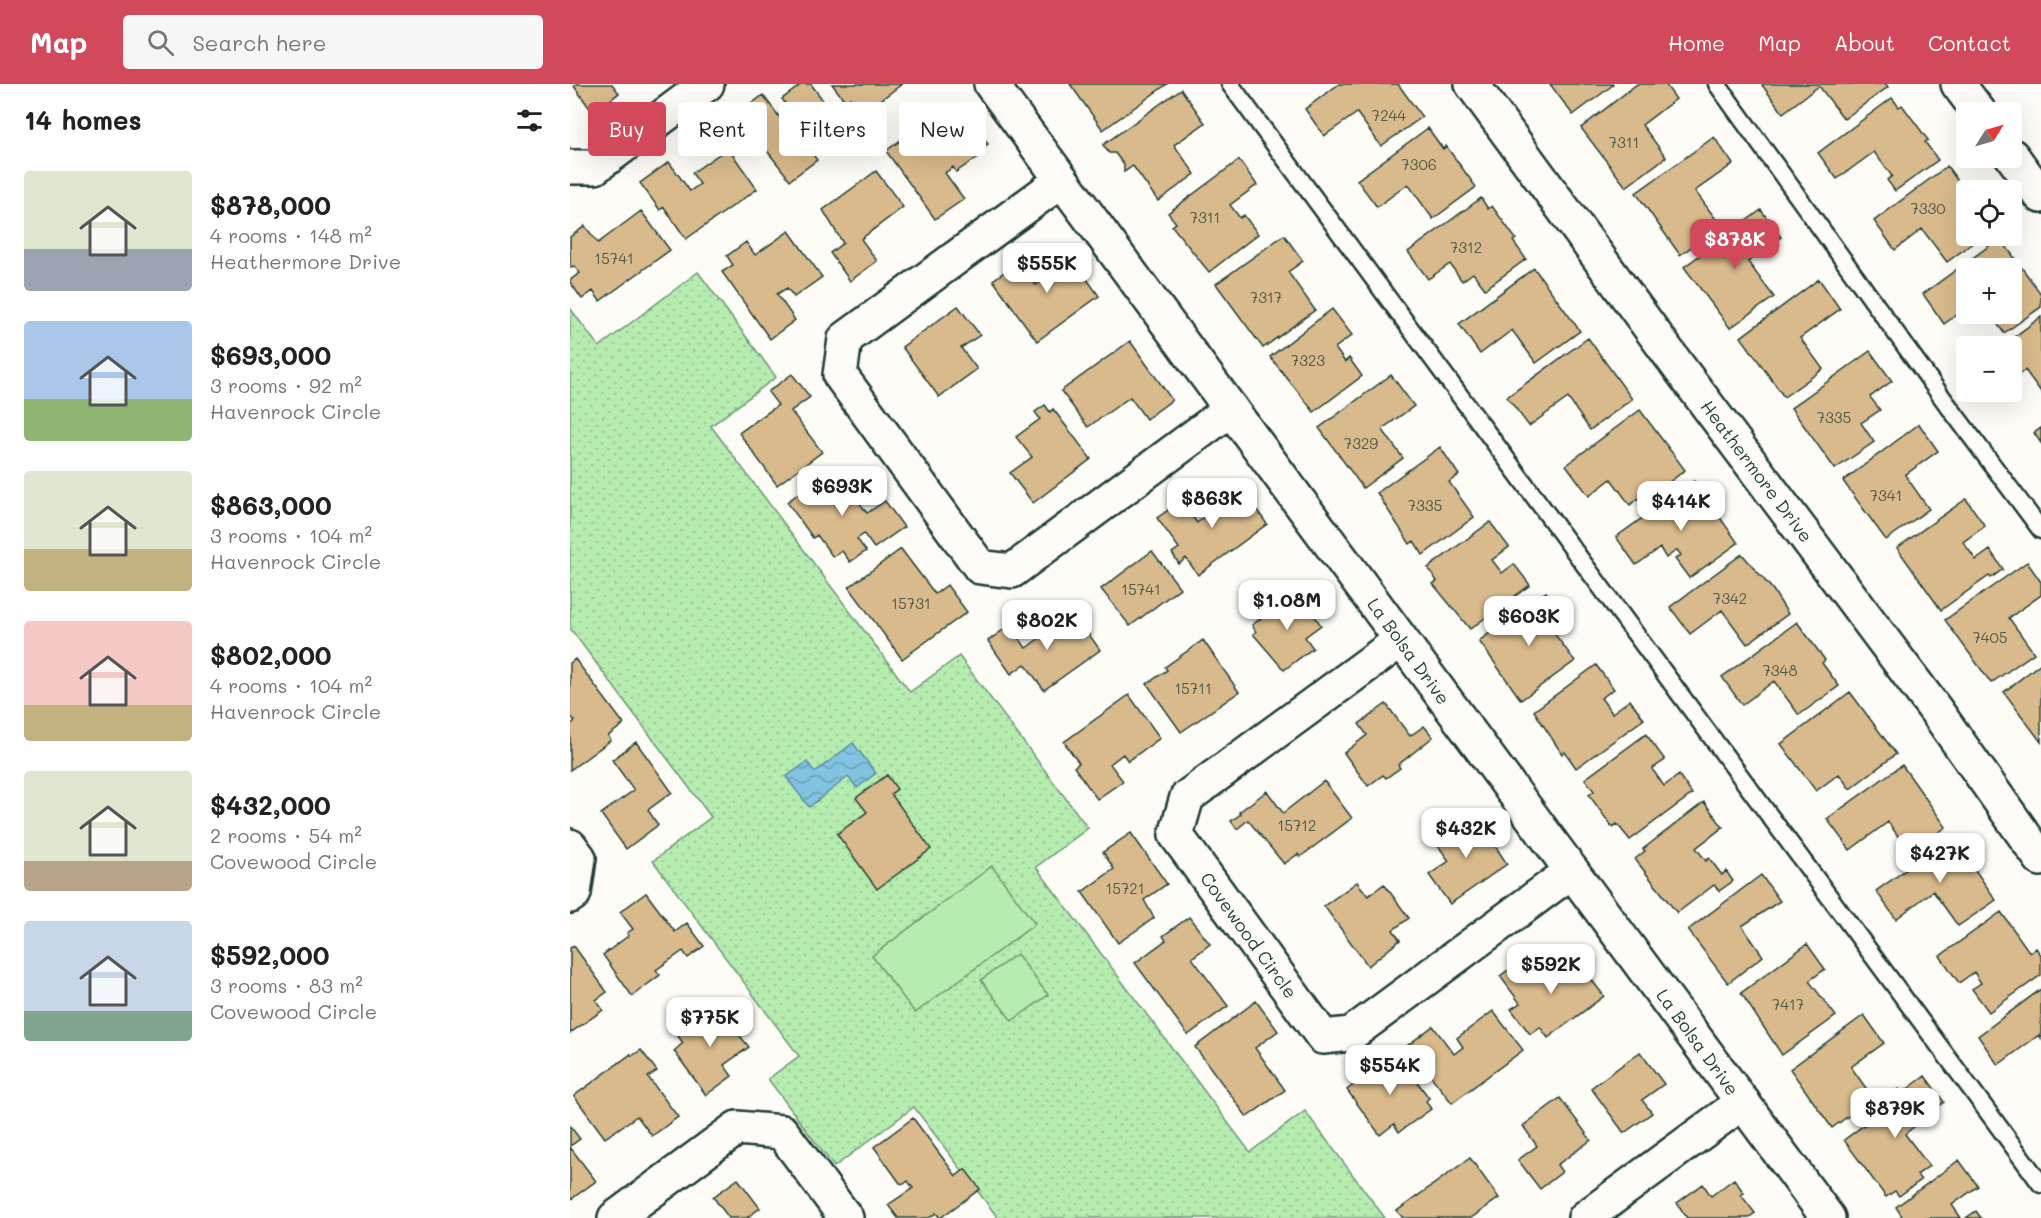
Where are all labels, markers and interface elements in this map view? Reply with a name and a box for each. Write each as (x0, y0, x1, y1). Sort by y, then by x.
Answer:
search box (123, 15, 543, 69)
text: Map (30, 24, 87, 60)
icon: search (144, 26, 177, 59)
text: Search here (192, 28, 326, 57)
text: Home (1668, 29, 1725, 56)
text: Map (1758, 29, 1801, 56)
text: About (1834, 29, 1895, 56)
text: Contact (1928, 29, 2011, 56)
chip: Buy (588, 102, 666, 156)
chip: Rent (678, 102, 767, 156)
chip: Filters (779, 102, 887, 156)
chip: New (899, 102, 986, 156)
north arrow (1956, 102, 2022, 168)
map controls (1956, 102, 2022, 402)
text: 14 homes (24, 103, 142, 137)
icon: filters (513, 104, 546, 137)
house number: 7244 (1372, 105, 1406, 125)
house number: 7311 (1609, 132, 1639, 152)
house number: 7306 (1401, 154, 1437, 174)
button: locate (1956, 180, 2022, 246)
text: $878,000 (210, 188, 331, 222)
icon: home (72, 195, 144, 267)
house number: 7330 (1910, 198, 1946, 218)
house number: 7311 (1190, 207, 1220, 227)
pin: $878K (1693, 219, 1777, 270)
text: 4 rooms · 148 m² (210, 222, 372, 248)
text: $878K (1704, 225, 1766, 251)
house number: 7312 (1450, 237, 1482, 257)
pin: $555K (1005, 243, 1089, 294)
text: Heathermore Drive (210, 248, 401, 274)
house number: 15741 (594, 248, 634, 268)
text: $555K (1017, 249, 1077, 275)
button: + (1956, 258, 2022, 324)
house number: 7317 (1250, 287, 1282, 307)
button: − (1956, 336, 2022, 402)
text: $693,000 (210, 338, 331, 372)
icon: home (72, 345, 144, 417)
house number: 7323 (1291, 350, 1325, 370)
text: 3 rooms · 92 m² (210, 372, 362, 398)
street label: Heathermore Drive (1696, 395, 1818, 547)
text: Havenrock Circle (210, 398, 381, 424)
house number: 7335 (1817, 407, 1851, 427)
house number: 7329 (1344, 433, 1378, 453)
pin: $693K (800, 466, 884, 517)
text: $693K (811, 472, 873, 498)
pin: $863K (1170, 478, 1254, 529)
pin: $414K (1639, 481, 1723, 532)
text: $863K (1181, 484, 1243, 510)
house number: 7341 (1870, 485, 1902, 505)
text: $414K (1651, 487, 1711, 513)
text: $863,000 (210, 488, 332, 522)
icon: home (72, 495, 144, 567)
house number: 7335 (1408, 495, 1442, 515)
text: 3 rooms · 104 m² (210, 522, 372, 548)
text: Havenrock Circle (210, 548, 381, 574)
house number: 15741 (1121, 579, 1161, 599)
pin: $1.08M (1238, 580, 1336, 631)
text: $1.08M (1253, 586, 1321, 612)
house number: 7342 (1713, 588, 1747, 608)
house number: 15731 (891, 593, 931, 613)
street label: La Bolsa Drive (1362, 593, 1456, 709)
pin: $603K (1487, 596, 1571, 647)
pin: $802K (1005, 600, 1089, 651)
text: $603K (1498, 602, 1560, 628)
text: $802K (1016, 606, 1078, 632)
house number: 7405 (1972, 627, 2008, 647)
text: $802,000 (210, 638, 332, 672)
icon: home (72, 645, 144, 717)
house number: 7348 (1762, 660, 1798, 680)
text: 4 rooms · 104 m² (210, 672, 372, 698)
house number: 15711 (1174, 678, 1212, 698)
text: Havenrock Circle (210, 698, 381, 724)
text: $432,000 (210, 788, 331, 822)
icon: home (72, 795, 144, 867)
pin: $432K (1424, 808, 1508, 859)
text: $432K (1435, 814, 1497, 840)
house number: 15712 (1278, 815, 1316, 835)
text: 2 rooms · 54 m² (210, 822, 362, 848)
pin: $427K (1898, 833, 1982, 884)
text: $427K (1910, 839, 1970, 865)
text: Covewood Circle (210, 848, 377, 874)
street label: Covewood Circle (1195, 867, 1303, 1003)
house number: 15721 (1106, 878, 1144, 898)
text: $592,000 (210, 938, 330, 972)
pin: $592K (1509, 944, 1593, 995)
icon: home (72, 945, 144, 1017)
text: $592K (1521, 950, 1581, 976)
text: 3 rooms · 83 m² (210, 972, 363, 998)
street label: La Bolsa Drive (1651, 984, 1745, 1100)
house number: 7417 (1772, 994, 1804, 1014)
pin: $775K (668, 997, 752, 1048)
text: Covewood Circle (210, 998, 377, 1024)
text: $775K (680, 1003, 740, 1029)
pin: $554K (1348, 1045, 1432, 1096)
text: $554K (1359, 1051, 1421, 1077)
pin: $879K (1853, 1088, 1937, 1139)
text: $879K (1864, 1094, 1926, 1120)

